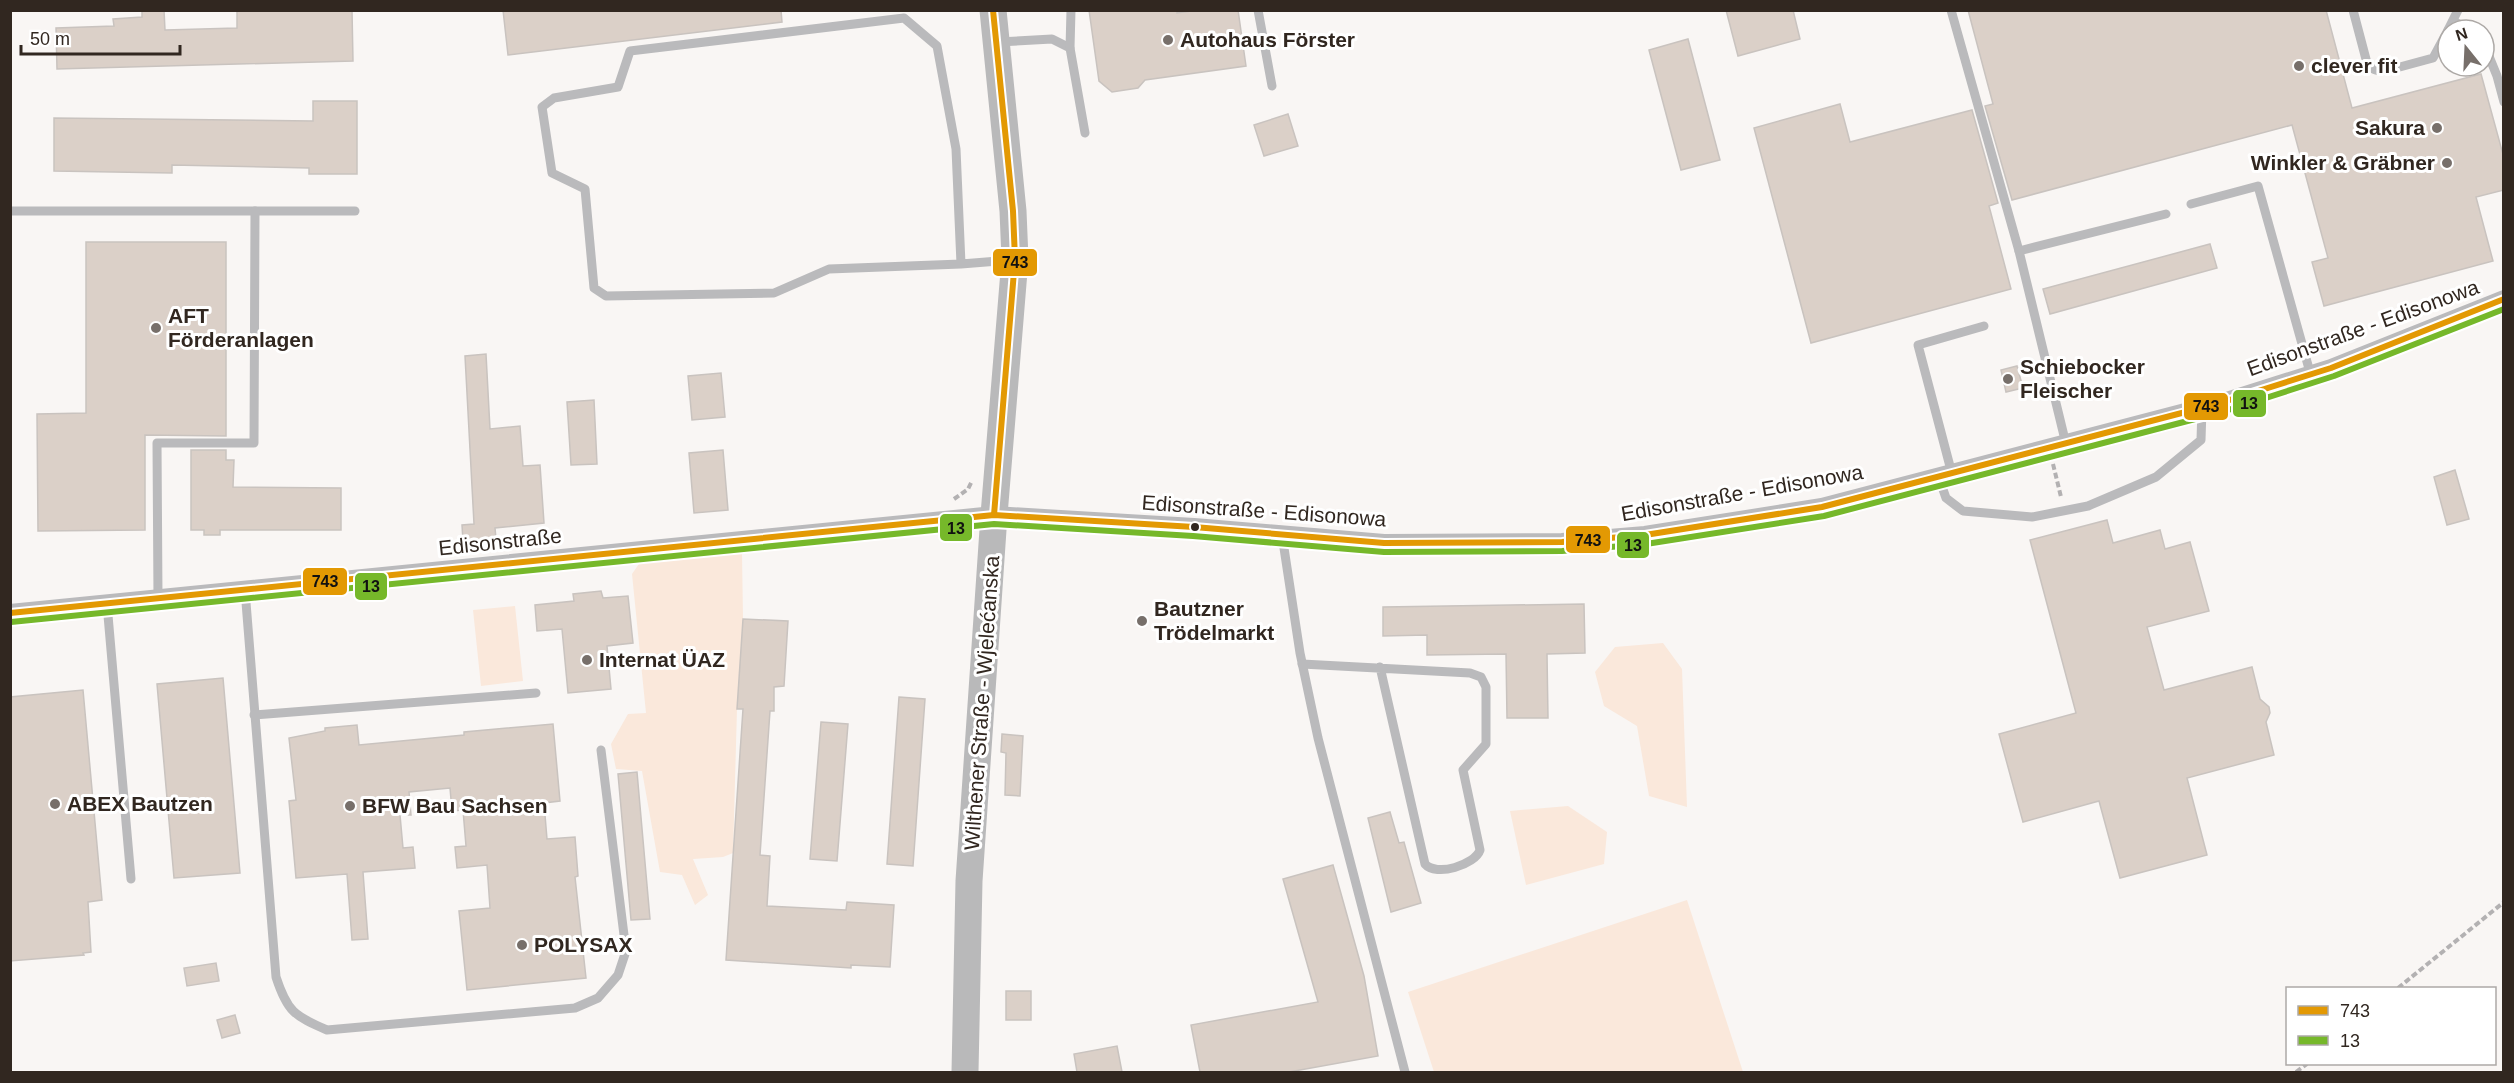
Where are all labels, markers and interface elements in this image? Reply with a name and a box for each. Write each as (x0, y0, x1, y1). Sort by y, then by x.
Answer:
scale bar (21, 18, 180, 56)
north arrow (2436, 18, 2496, 78)
text: N (2453, 24, 2470, 44)
place label: Autohaus Förster (1180, 28, 1355, 51)
text: 50 m (30, 29, 70, 49)
marker: Autohaus Förster (1161, 33, 1175, 47)
place label: clever fit (2311, 54, 2397, 77)
marker: clever fit (2292, 59, 2306, 73)
place label: Sakura (2355, 116, 2425, 139)
marker: Sakura (2430, 121, 2444, 135)
place label: Winkler & Gräbner (2251, 151, 2435, 174)
marker: Winkler & Gräbner (2440, 156, 2454, 170)
line badge: 743 (992, 248, 1038, 277)
text: 743 (1002, 254, 1028, 271)
street label: Edisonstraße - Edisonowa (2244, 275, 2482, 380)
place label: AFT Förderanlagen (168, 304, 314, 351)
marker: AFT Förderanlagen (149, 321, 163, 335)
place label: Schiebocker Fleischer (2020, 355, 2145, 402)
marker: Schiebocker Fleischer (2001, 372, 2015, 386)
line badge: 13 (2232, 389, 2267, 418)
line badge: 743 (2183, 392, 2229, 421)
text: 13 (2240, 395, 2258, 412)
text: 743 (2193, 398, 2219, 415)
street label: Edisonstraße - Edisonowa (1619, 460, 1865, 525)
street label: Edisonstraße - Edisonowa (1141, 490, 1387, 531)
line badge: 13 (939, 513, 973, 542)
text: 13 (947, 520, 965, 537)
unlabelled marker (1189, 521, 1201, 533)
street label: Edisonstraße (437, 524, 563, 559)
line badge: 743 (1565, 525, 1611, 554)
line badge: 13 (1616, 531, 1650, 559)
text: 743 (1575, 532, 1601, 549)
text: 13 (1624, 537, 1642, 554)
street label: Wilthener Straße - Wjelećanska (960, 555, 1003, 851)
line badge: 743 (302, 567, 348, 596)
line badge: 13 (354, 572, 388, 601)
text: 743 (312, 573, 338, 590)
text: 13 (362, 578, 380, 595)
place label: Bautzner Trödelmarkt (1154, 597, 1274, 644)
marker: Bautzner Trödelmarkt (1135, 614, 1149, 628)
place label: Internat ÜAZ (599, 648, 725, 671)
marker: Internat ÜAZ (580, 653, 594, 667)
place label: ABEX Bautzen (67, 792, 213, 815)
place label: BFW Bau Sachsen (362, 794, 548, 817)
marker: ABEX Bautzen (48, 797, 62, 811)
marker: BFW Bau Sachsen (343, 799, 357, 813)
place label: POLYSAX (534, 933, 632, 956)
marker: POLYSAX (515, 938, 529, 952)
legend (2286, 987, 2496, 1065)
text: 743 (2340, 1001, 2370, 1021)
text: 13 (2340, 1031, 2360, 1051)

